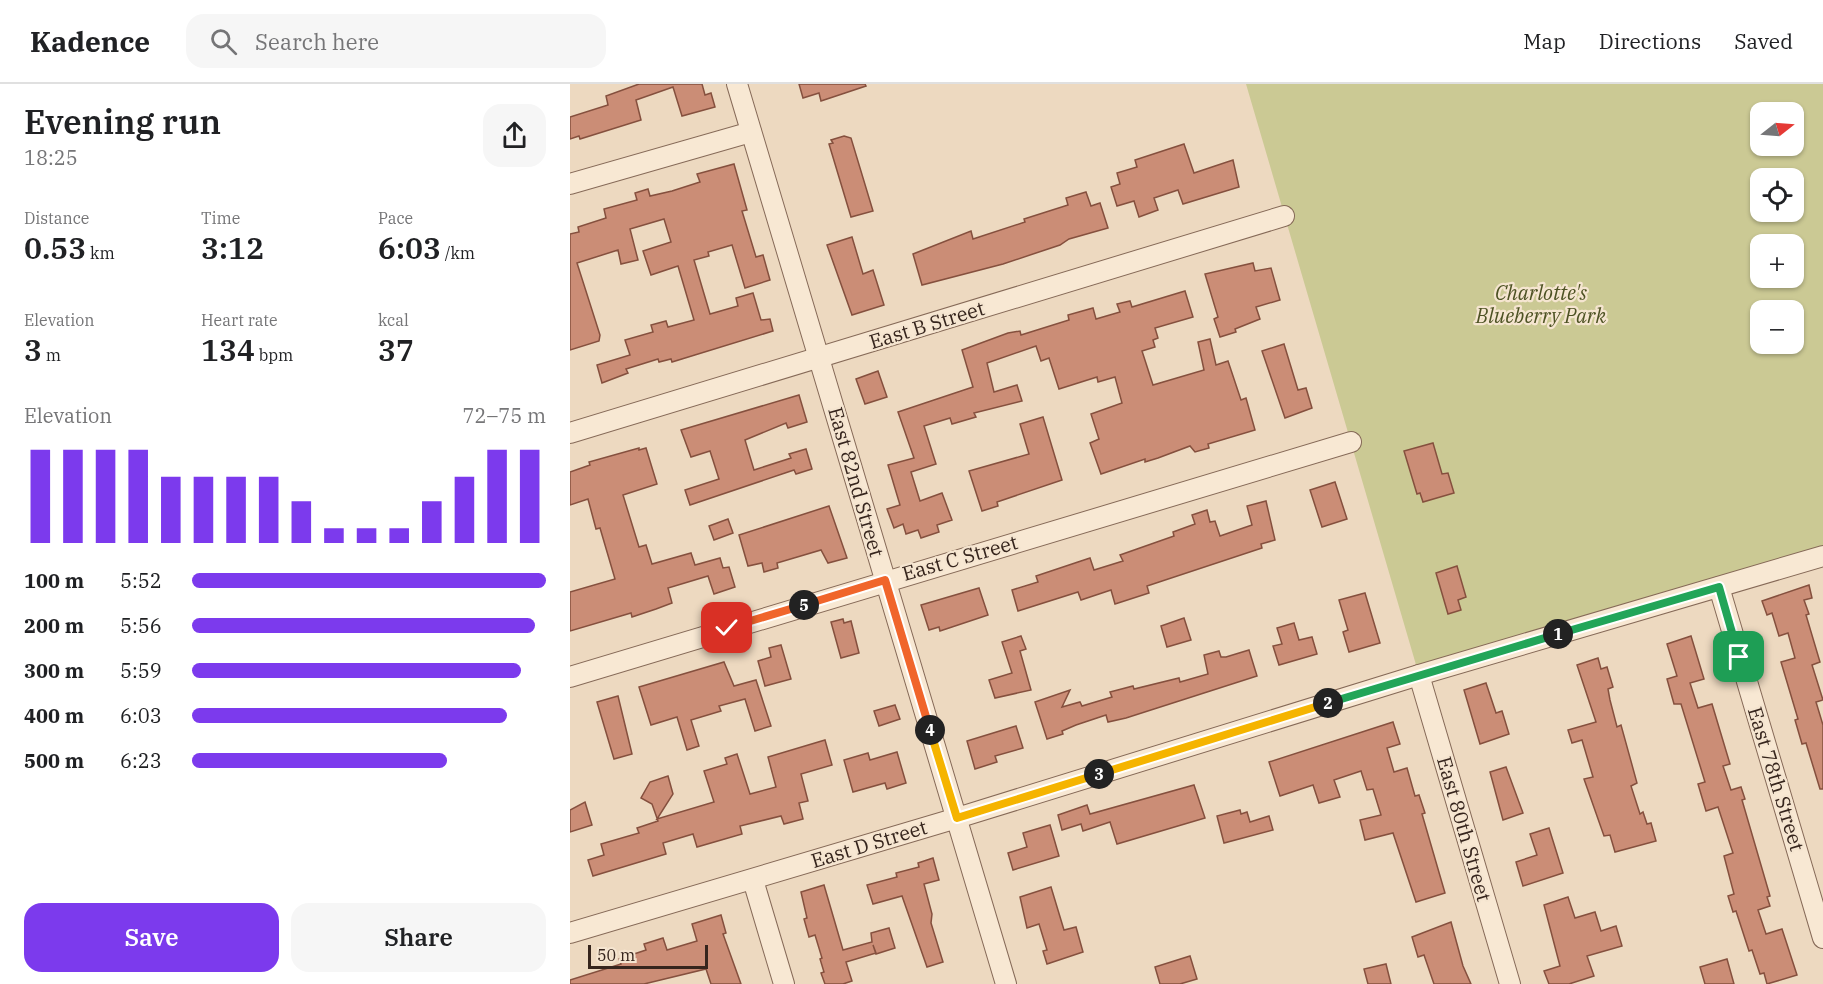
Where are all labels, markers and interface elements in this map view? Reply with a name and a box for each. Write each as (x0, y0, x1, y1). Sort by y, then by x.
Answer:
search box (186, 14, 606, 68)
text: Kadence (30, 23, 150, 60)
icon: search (207, 25, 240, 58)
text: Search here (255, 27, 379, 56)
text: Map (1523, 27, 1566, 55)
text: Directions (1599, 27, 1701, 55)
text: Saved (1734, 27, 1793, 55)
text: Evening run (24, 100, 221, 143)
north arrow (1750, 102, 1804, 156)
map controls (1750, 102, 1804, 354)
button: share (483, 104, 546, 167)
text: 18:25 (24, 144, 78, 171)
button: locate (1750, 168, 1804, 222)
text: Distance (24, 208, 89, 228)
text: Time (201, 208, 240, 228)
text: Pace (378, 208, 413, 228)
text: 0.53 (24, 228, 86, 267)
text: 3:12 (201, 228, 264, 267)
text: 6:03 (378, 228, 441, 267)
button: + (1750, 234, 1804, 288)
text: km (86, 243, 115, 263)
text: /km (441, 243, 475, 263)
park label: Charlotte's Blueberry Park (1475, 279, 1607, 329)
street label: East B Street (866, 294, 988, 355)
button: − (1750, 300, 1804, 354)
text: Elevation (24, 310, 94, 330)
text: Heart rate (201, 310, 278, 330)
text: kcal (378, 310, 409, 330)
text: 3 (24, 330, 42, 369)
text: 134 (201, 330, 255, 369)
text: 37 (378, 330, 414, 369)
text: m (42, 345, 61, 365)
text: bpm (255, 345, 293, 365)
text: Elevation (24, 402, 112, 429)
text: 72–75 m (463, 402, 546, 429)
street label: East 82nd Street (822, 404, 891, 560)
street label: East C Street (899, 528, 1021, 587)
text: 100 m (24, 567, 84, 594)
text: 5:52 (120, 567, 162, 594)
pin: 5 (789, 590, 819, 620)
text: 5 (799, 595, 809, 615)
pin (701, 602, 752, 653)
icon: check (710, 611, 743, 644)
text: 200 m (24, 612, 84, 639)
text: 5:56 (120, 612, 162, 639)
pin: 1 (1543, 619, 1573, 649)
text: 1 (1553, 624, 1563, 644)
pin (1713, 631, 1764, 682)
icon: arrive (1722, 640, 1755, 673)
text: 300 m (24, 657, 84, 684)
text: 5:59 (120, 657, 162, 684)
pin: 2 (1313, 688, 1343, 718)
text: 2 (1323, 693, 1333, 713)
text: 400 m (24, 702, 84, 729)
text: 6:03 (120, 702, 162, 729)
street label: East 78th Street (1742, 703, 1811, 854)
pin: 4 (915, 715, 945, 745)
text: 4 (925, 720, 935, 740)
text: 500 m (24, 747, 84, 774)
text: 6:23 (120, 747, 162, 774)
street label: East 80th Street (1431, 753, 1498, 904)
pin: 3 (1084, 759, 1114, 789)
text: 3 (1094, 764, 1104, 784)
street label: East D Street (808, 813, 930, 874)
button: Save (24, 903, 279, 972)
button: Share (291, 903, 546, 972)
scale bar (588, 942, 708, 970)
text: 50 m (597, 945, 635, 965)

